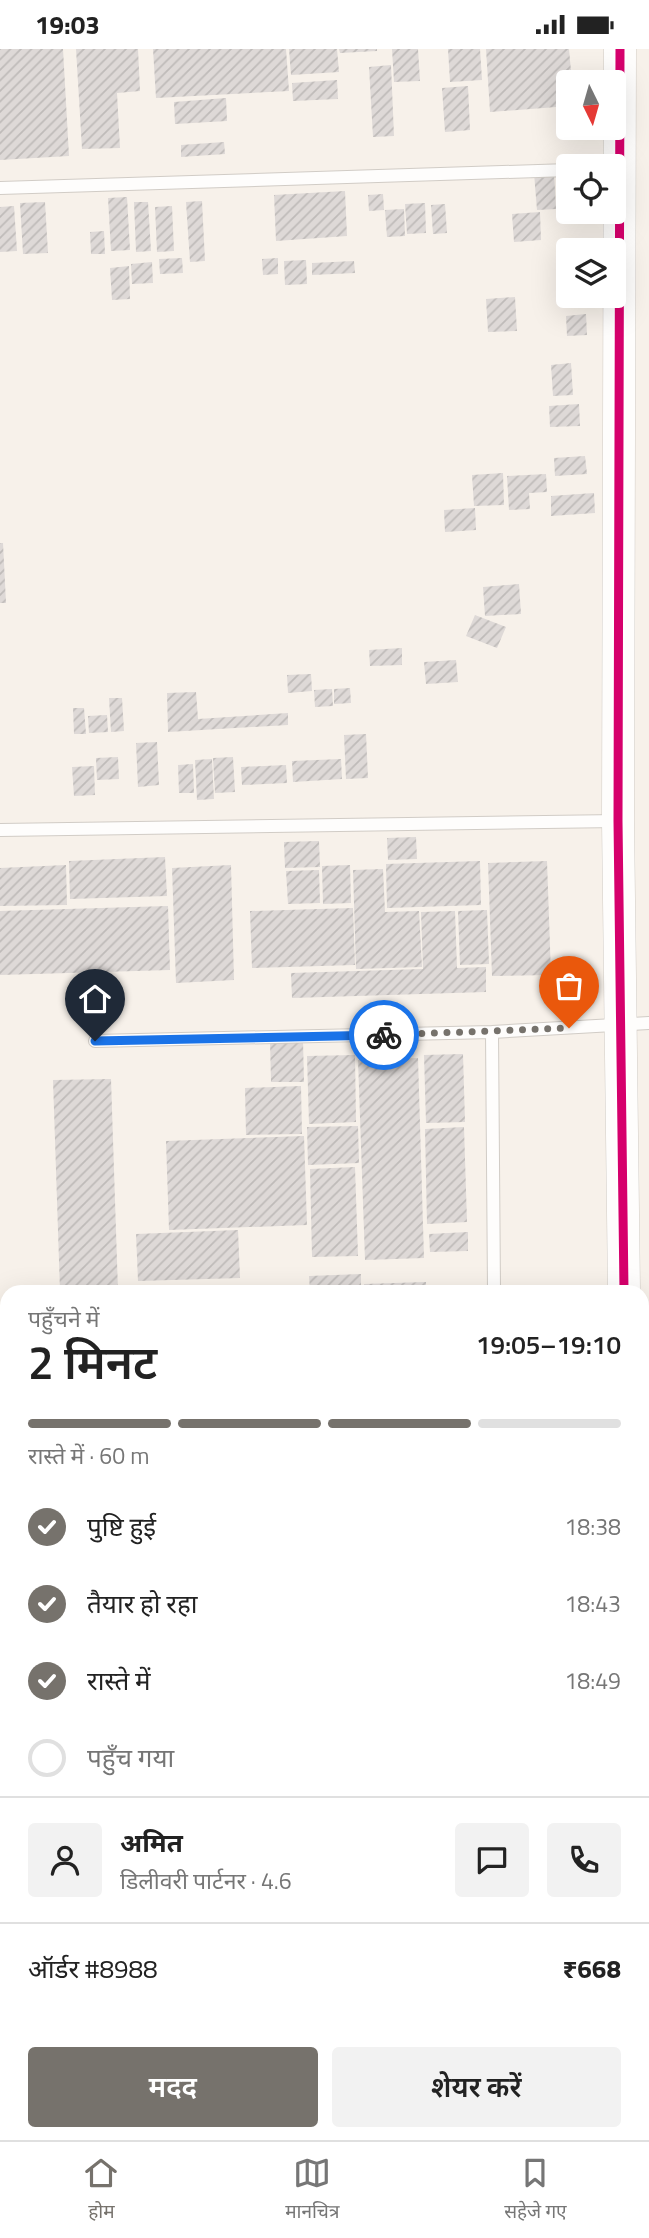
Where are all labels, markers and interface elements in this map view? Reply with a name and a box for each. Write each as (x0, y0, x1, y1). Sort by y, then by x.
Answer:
text: 19:03 (35, 5, 100, 44)
north arrow (556, 70, 626, 140)
map controls (556, 70, 626, 308)
button: locate (556, 154, 626, 224)
button: layers (556, 238, 626, 308)
pin (539, 956, 599, 1028)
icon: bag (550, 967, 588, 1005)
pin (65, 969, 125, 1041)
icon: home (76, 980, 114, 1018)
courier (349, 1000, 419, 1070)
icon: bike (365, 1016, 403, 1054)
text: पहुँचने में (28, 1301, 99, 1336)
text: 19:05–19:10 (476, 1325, 621, 1364)
text: 2 मिनट (28, 1327, 157, 1397)
text: रास्ते में · 60 m (28, 1438, 149, 1473)
text: पुष्टि हुई (87, 1507, 156, 1546)
icon: check (28, 1508, 66, 1546)
text: 18:38 (564, 1509, 621, 1544)
text: तैयार हो रहा (87, 1584, 197, 1623)
icon: check (28, 1585, 66, 1623)
text: 18:43 (564, 1586, 621, 1621)
text: रास्ते में (87, 1661, 151, 1700)
icon: check (28, 1662, 66, 1700)
text: 18:49 (564, 1663, 621, 1698)
text: पहुँच गया (87, 1738, 174, 1777)
button: person (28, 1823, 102, 1897)
text: अमित (120, 1823, 183, 1862)
button: chat (455, 1823, 529, 1897)
button: phone (547, 1823, 621, 1897)
text: डिलीवरी पार्टनर · 4.6 (120, 1863, 292, 1898)
text: ऑर्डर #8988 (28, 1949, 158, 1988)
text: ₹668 (562, 1949, 621, 1988)
button: मदद (28, 2047, 318, 2127)
button: शेयर करें (332, 2047, 621, 2127)
tab: होम (82, 2154, 120, 2226)
tab: मानचित्र (285, 2154, 339, 2226)
tab: सहेजे गए (504, 2154, 567, 2226)

